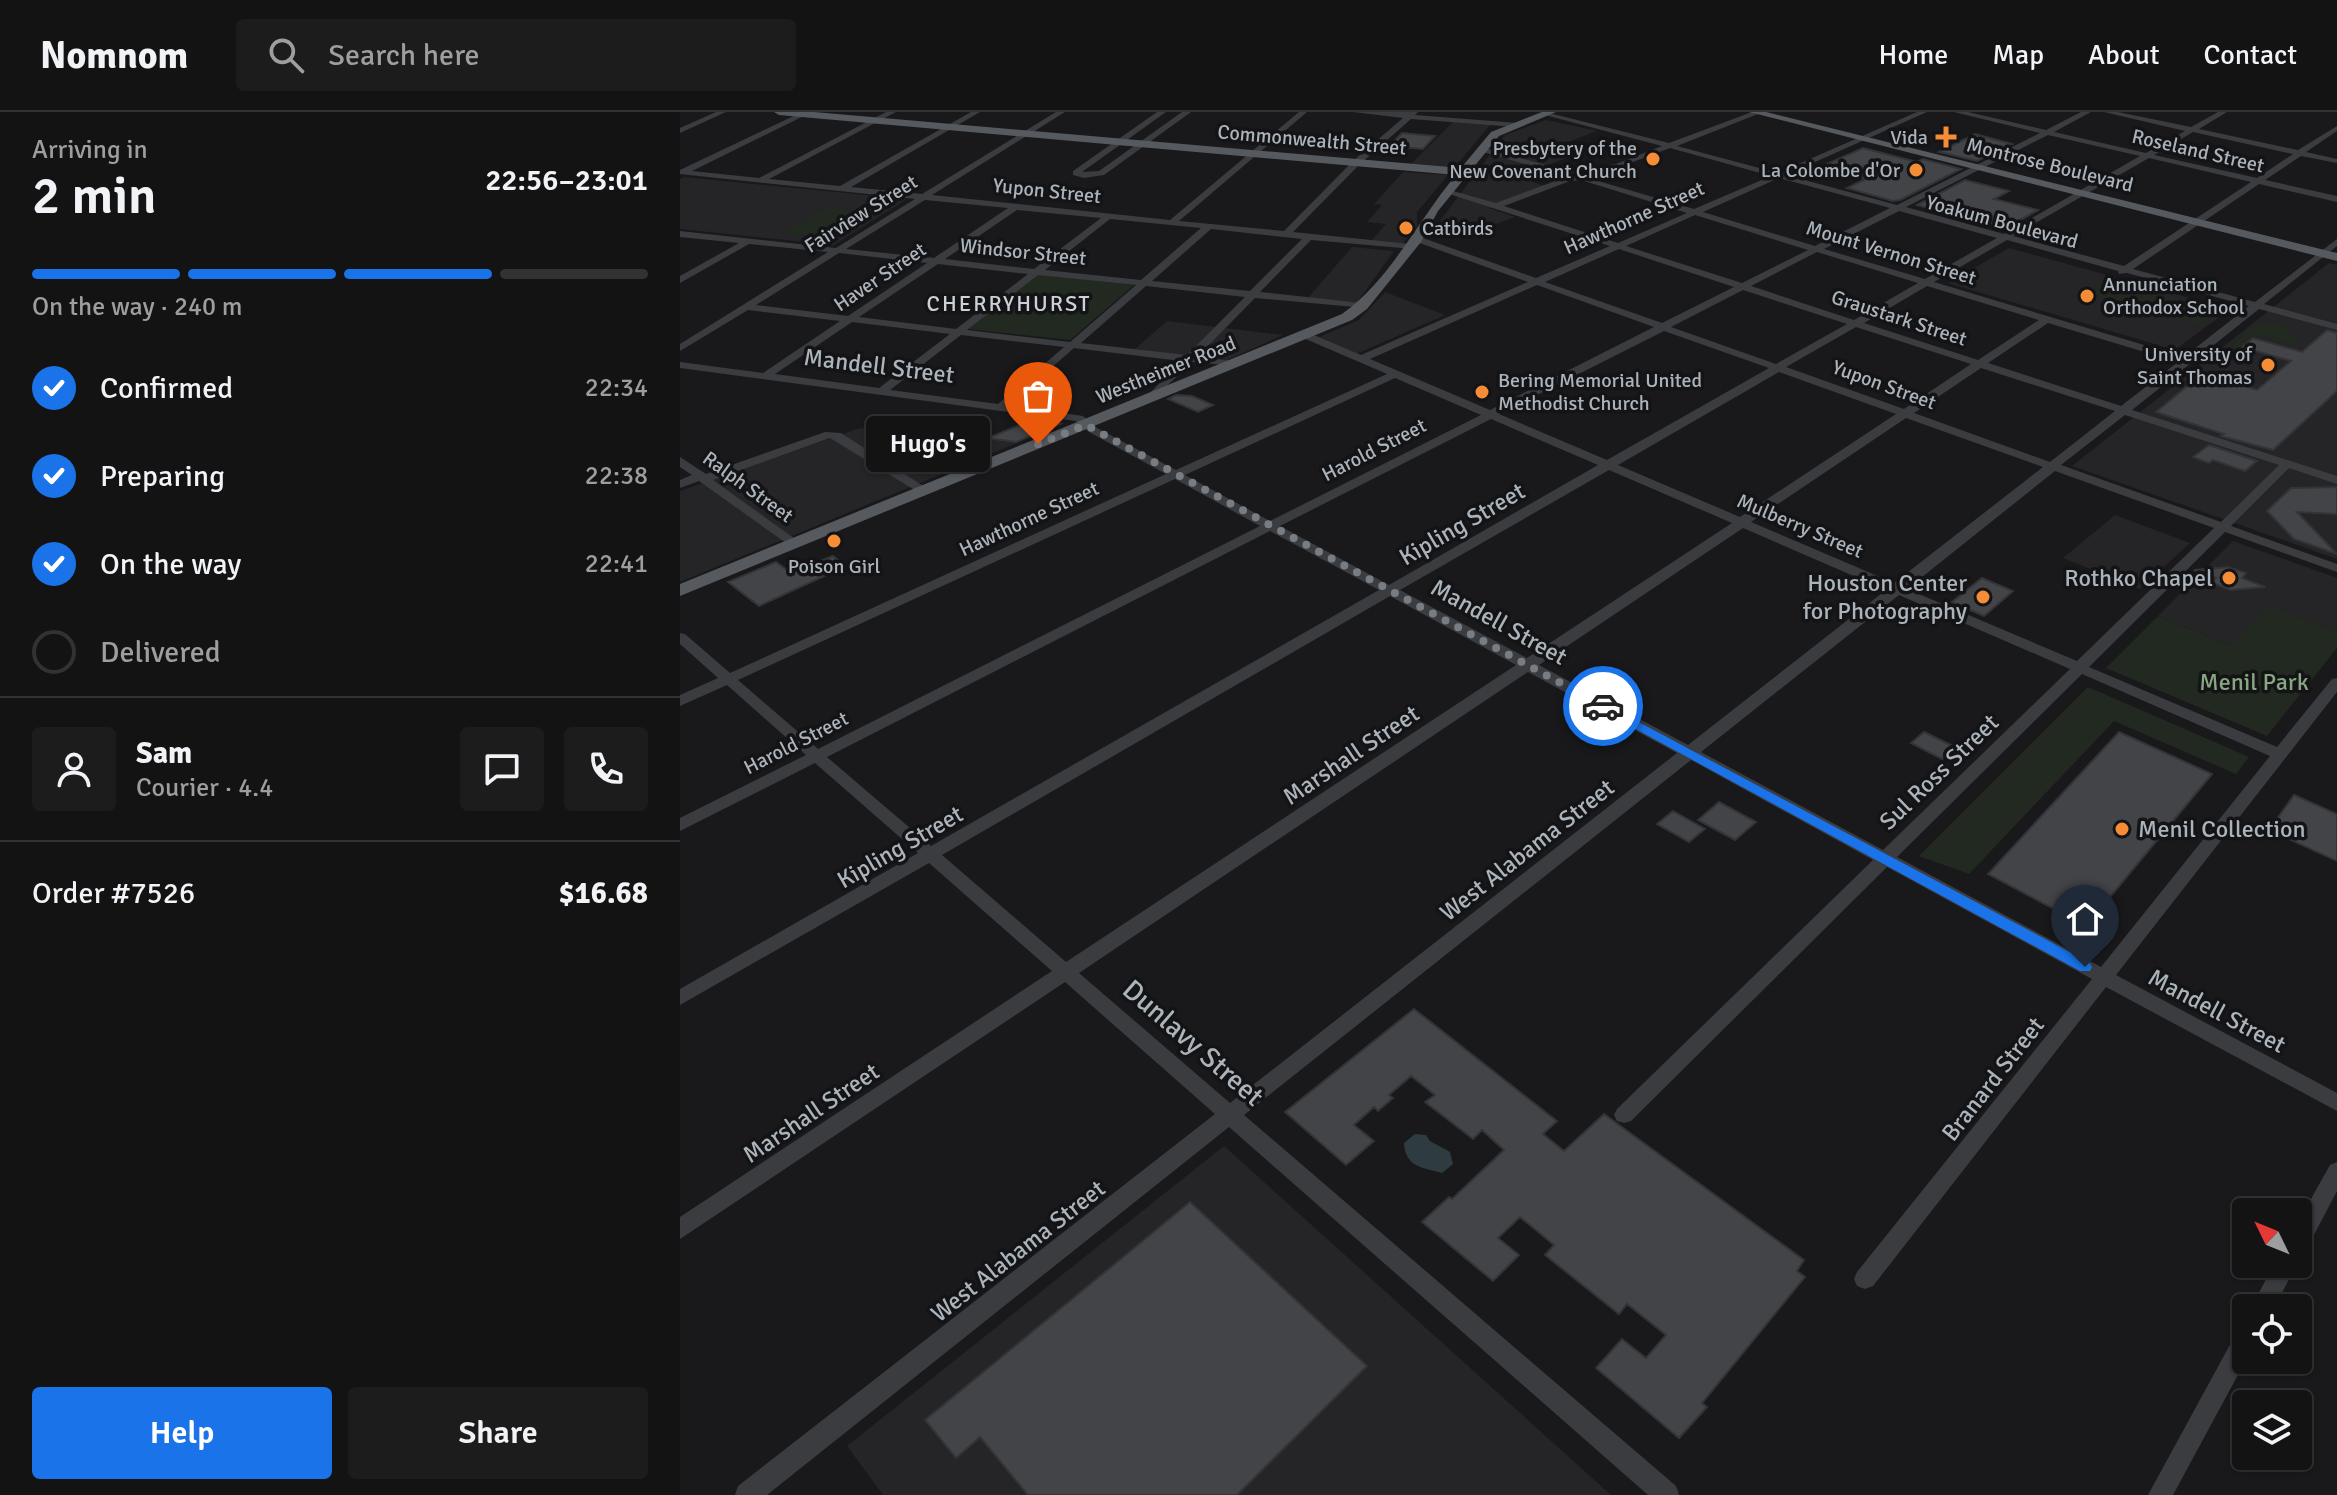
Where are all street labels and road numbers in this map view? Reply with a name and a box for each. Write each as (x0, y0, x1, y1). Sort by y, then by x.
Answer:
street label: Commonwealth Street (1217, 119, 1407, 161)
street label: Roseland Street (2129, 124, 2267, 178)
street label: Montrose Boulevard (1964, 132, 2136, 198)
street label: Fairview Street (800, 169, 922, 259)
street label: Yupon Street (992, 173, 1102, 209)
street label: Hawthorne Street (1560, 176, 1708, 260)
street label: Yoakum Boulevard (1923, 190, 2081, 254)
street label: Mount Vernon Street (1803, 215, 1979, 291)
street label: Windsor Street (959, 233, 1087, 271)
street label: Haver Street (829, 237, 931, 317)
street label: Graustark Street (1828, 284, 1970, 352)
street label: Westheimer Road (1092, 331, 1240, 409)
street label: Mandell Street (802, 342, 956, 390)
street label: Yupon Street (1829, 355, 1939, 415)
street label: Harold Street (1318, 413, 1430, 487)
street label: Ralph Street (698, 446, 798, 528)
street label: Hawthorne Street (955, 476, 1103, 562)
street label: Kipling Street (1394, 476, 1530, 572)
street label: Mulberry Street (1733, 488, 1867, 564)
street label: Mandell Street (1426, 572, 1572, 672)
street label: Marshall Street (1277, 698, 1425, 812)
street label: Harold Street (740, 706, 852, 780)
street label: Sul Ross Street (1873, 708, 2005, 836)
street label: West Alabama Street (1434, 773, 1620, 927)
street label: Kipling Street (832, 799, 968, 895)
street label: Mandell Street (2143, 962, 2291, 1060)
street label: Dunlavy Street (1116, 973, 1271, 1114)
street label: Branard Street (1935, 1011, 2051, 1147)
street label: Marshall Street (737, 1056, 885, 1170)
street label: West Alabama Street (925, 1174, 1111, 1328)

